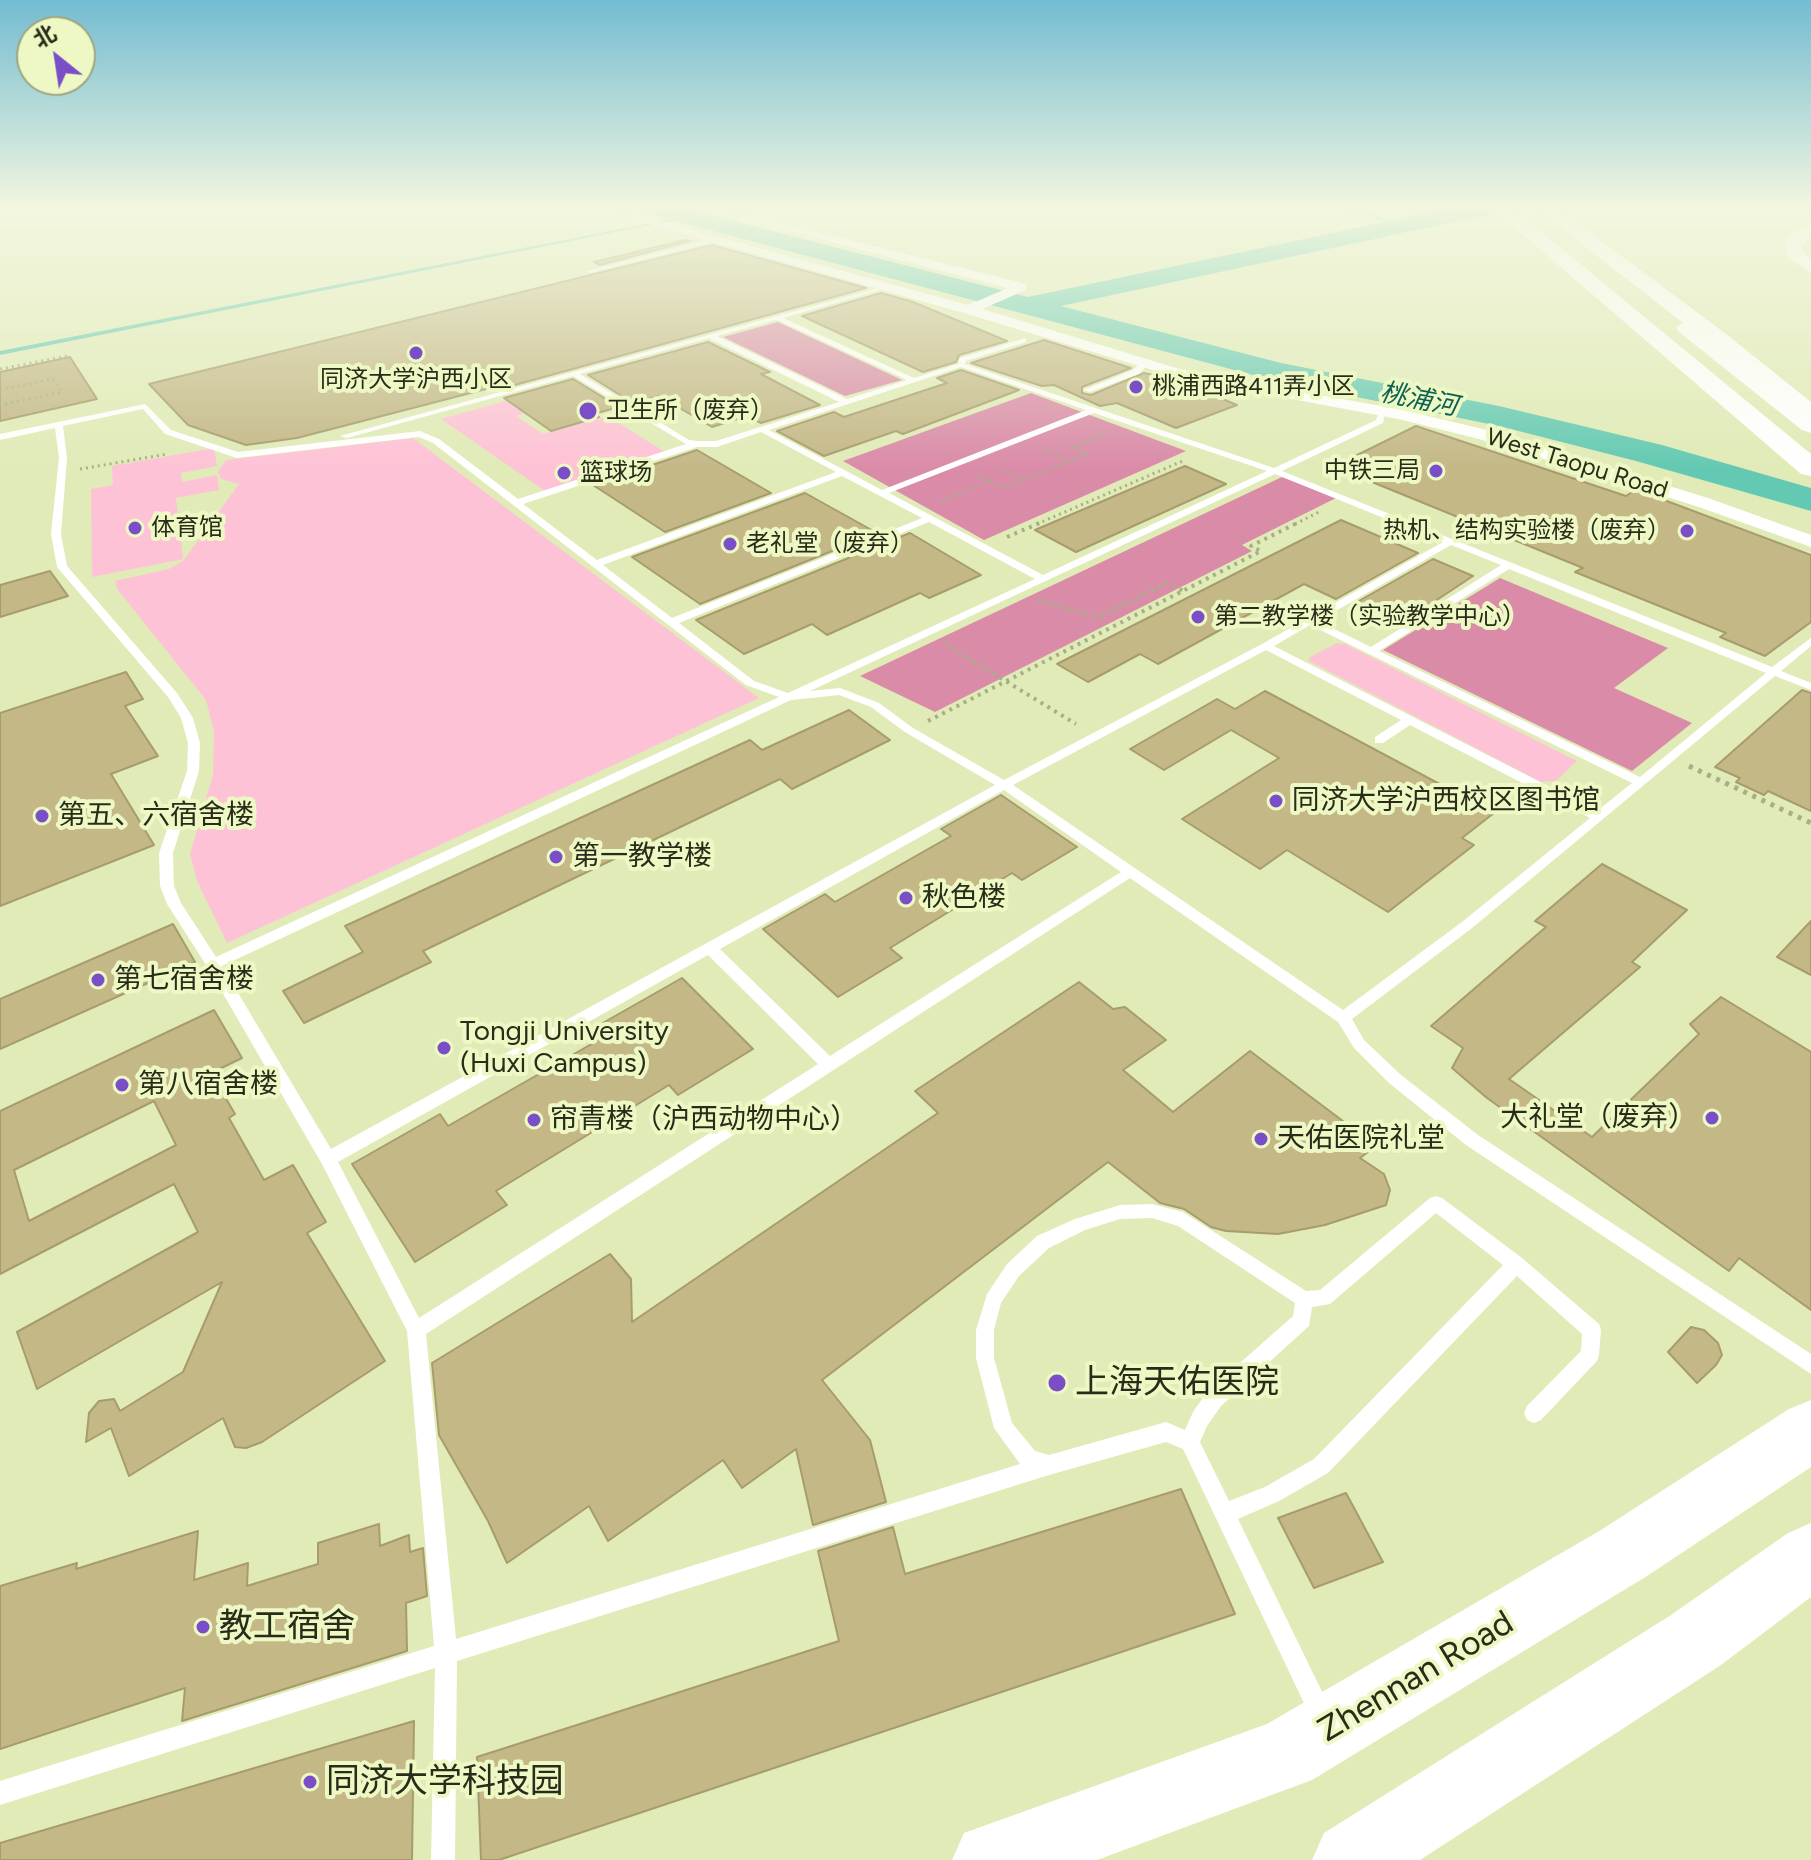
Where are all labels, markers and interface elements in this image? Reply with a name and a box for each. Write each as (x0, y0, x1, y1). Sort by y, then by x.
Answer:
north arrow (16, 16, 96, 96)
text: 北 (28, 19, 61, 54)
marker: 同济大学沪西小区 (407, 344, 425, 362)
place label: 同济大学沪西小区 (320, 366, 512, 394)
place label: 桃浦西路411弄小区 (1152, 373, 1355, 401)
water label: 桃浦河 (1378, 377, 1460, 423)
marker: 桃浦西路411弄小区 (1127, 378, 1145, 396)
place label: 卫生所（废弃） (606, 397, 774, 425)
marker: 卫生所（废弃） (577, 400, 599, 422)
street label: West Taopu Road (1483, 423, 1671, 505)
place label: 中铁三局 (1324, 457, 1420, 485)
place label: 篮球场 (580, 459, 652, 487)
marker: 中铁三局 (1427, 462, 1445, 480)
marker: 篮球场 (555, 464, 573, 482)
place label: 体育馆 (151, 514, 223, 542)
place label: 热机、结构实验楼（废弃） (1383, 517, 1671, 545)
marker: 体育馆 (126, 519, 144, 537)
marker: 热机、结构实验楼（废弃） (1678, 522, 1696, 540)
place label: 老礼堂（废弃） (746, 530, 914, 558)
marker: 老礼堂（废弃） (721, 535, 739, 553)
place label: 第二教学楼（实验教学中心） (1214, 603, 1526, 631)
marker: 第二教学楼（实验教学中心） (1189, 608, 1207, 626)
place label: 同济大学沪西校区图书馆 (1292, 784, 1600, 818)
marker: 同济大学沪西校区图书馆 (1267, 792, 1285, 810)
place label: 第五、六宿舍楼 (58, 799, 254, 833)
marker: 第五、六宿舍楼 (33, 807, 51, 825)
place label: 第一教学楼 (572, 840, 712, 874)
marker: 第一教学楼 (547, 848, 565, 866)
place label: 秋色楼 (922, 881, 1006, 915)
marker: 秋色楼 (897, 889, 915, 907)
place label: 第七宿舍楼 (114, 963, 254, 997)
marker: 第七宿舍楼 (89, 971, 107, 989)
place label: Tongji University (Huxi Campus) (460, 1015, 669, 1081)
marker: Tongji University (Huxi Campus) (435, 1039, 453, 1057)
place label: 第八宿舍楼 (138, 1068, 278, 1102)
marker: 第八宿舍楼 (113, 1076, 131, 1094)
place label: 大礼堂（废弃） (1500, 1101, 1696, 1135)
place label: 帘青楼（沪西动物中心） (550, 1103, 858, 1137)
marker: 大礼堂（废弃） (1703, 1109, 1721, 1127)
marker: 帘青楼（沪西动物中心） (525, 1111, 543, 1129)
place label: 天佑医院礼堂 (1277, 1122, 1445, 1156)
marker: 天佑医院礼堂 (1252, 1130, 1270, 1148)
place label: 上海天佑医院 (1075, 1363, 1279, 1403)
marker: 上海天佑医院 (1046, 1372, 1068, 1394)
street label: Zhennan Road (1311, 1603, 1521, 1751)
place label: 教工宿舍 (219, 1607, 355, 1647)
marker: 教工宿舍 (194, 1618, 212, 1636)
place label: 同济大学科技园 (326, 1762, 564, 1802)
marker: 同济大学科技园 (301, 1773, 319, 1791)

